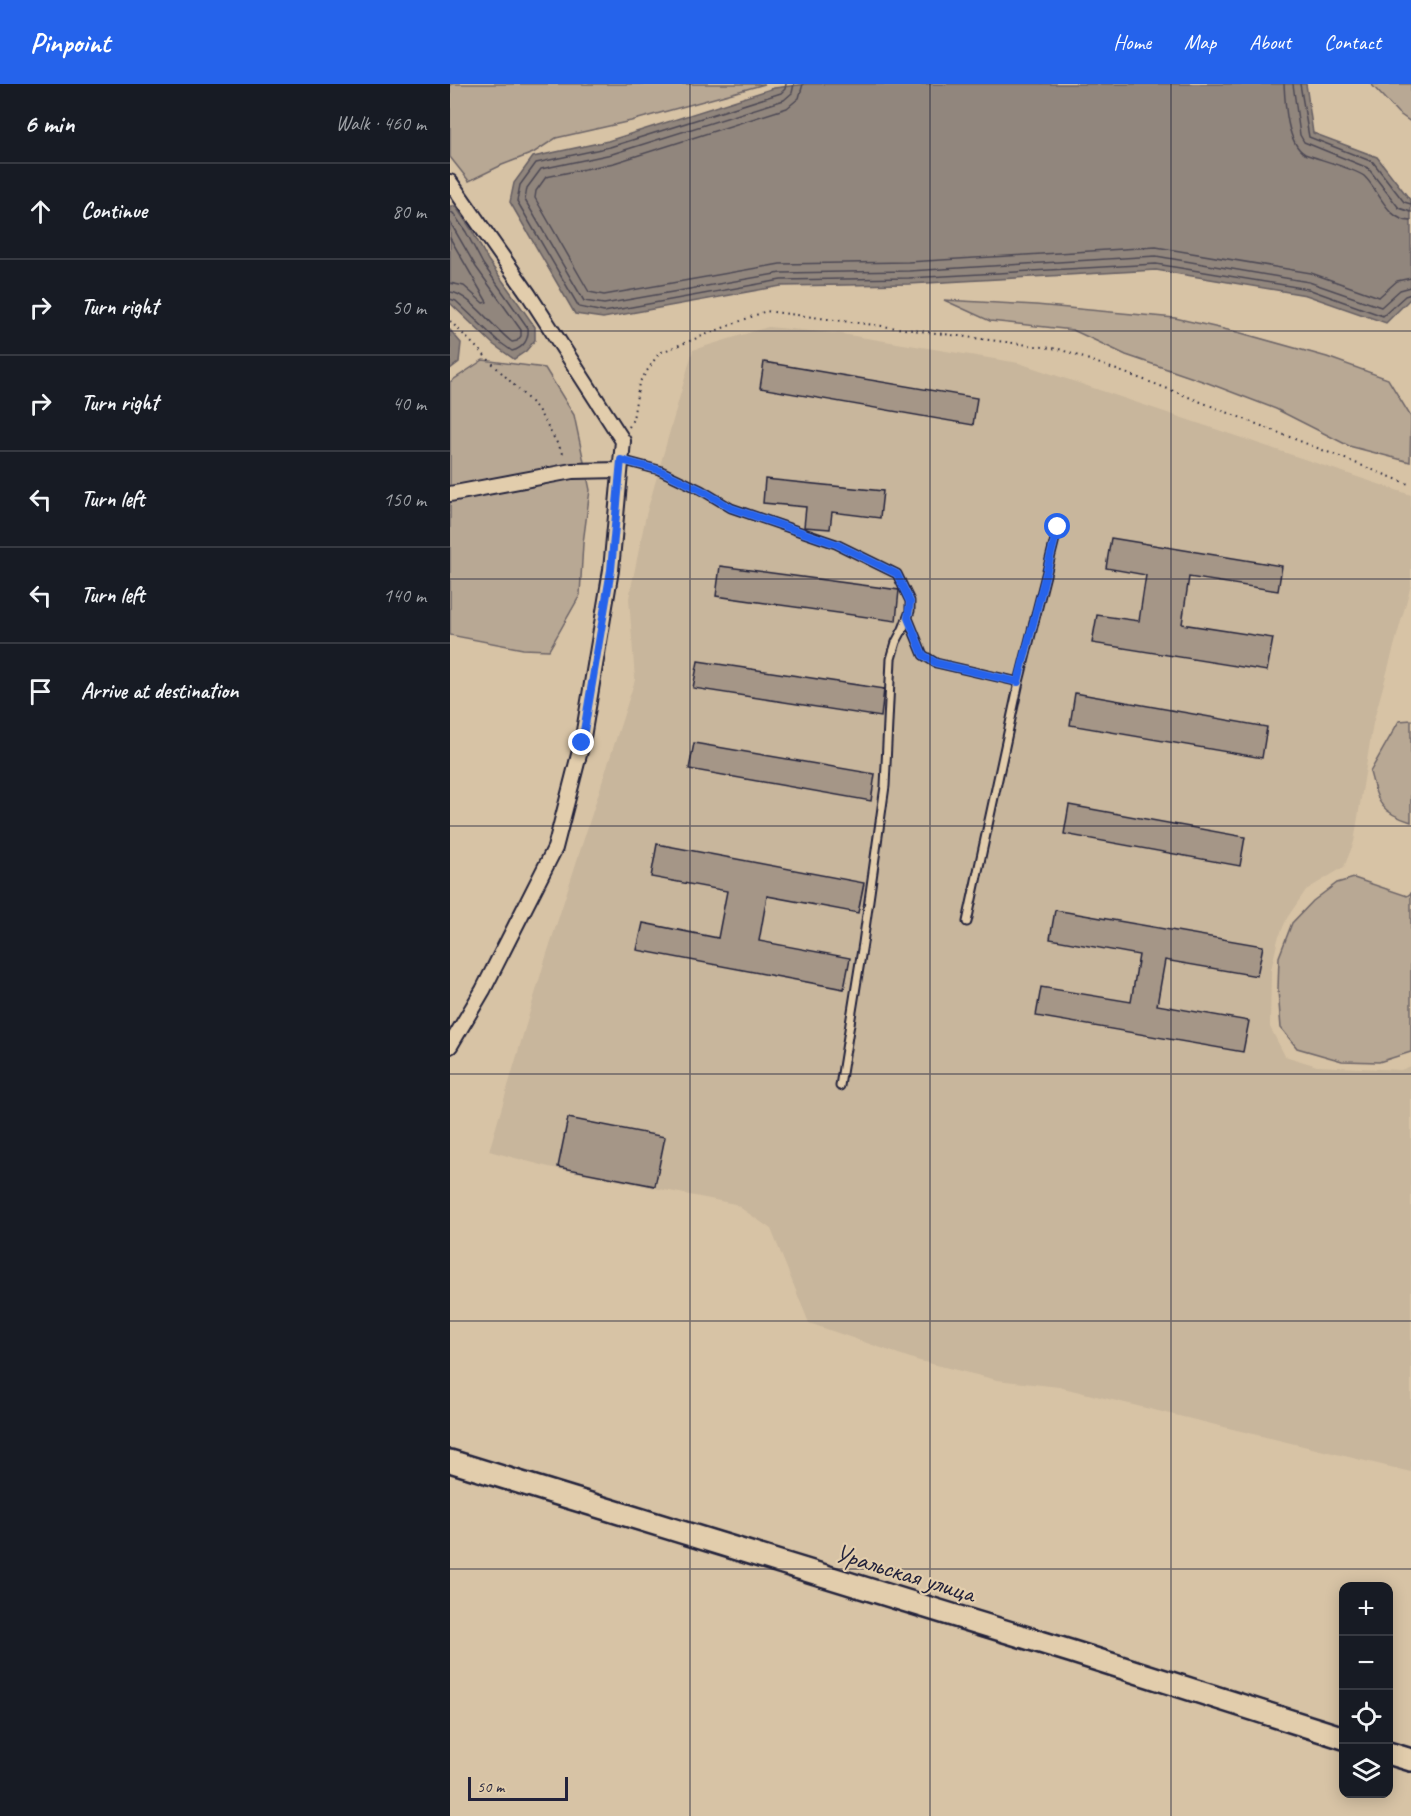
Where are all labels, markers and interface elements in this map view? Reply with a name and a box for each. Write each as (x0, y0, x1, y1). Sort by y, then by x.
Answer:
text: Pinpoint (30, 25, 110, 60)
text: Home (1113, 29, 1151, 55)
text: Map (1184, 29, 1216, 55)
text: About (1249, 29, 1291, 55)
text: Contact (1324, 29, 1381, 55)
text: 6 min (24, 107, 74, 140)
text: Walk · 460 m (336, 111, 426, 136)
icon: ahead (24, 195, 57, 228)
text: Continue (81, 197, 147, 225)
text: 80 m (392, 199, 426, 224)
icon: right (24, 291, 57, 324)
text: Turn right (81, 293, 158, 321)
text: 50 m (392, 295, 426, 320)
icon: right (24, 387, 57, 420)
text: Turn right (81, 389, 158, 417)
text: 40 m (392, 391, 426, 416)
icon: left (24, 483, 57, 516)
text: Turn left (81, 485, 145, 513)
text: 150 m (383, 487, 426, 512)
route start (1044, 513, 1070, 539)
icon: left (24, 579, 57, 612)
text: Turn left (81, 581, 145, 609)
text: 140 m (383, 583, 426, 608)
icon: arrive (24, 675, 57, 708)
text: Arrive at destination (81, 677, 238, 705)
route end (568, 729, 594, 755)
street label: Уральская улица (831, 1536, 981, 1611)
map controls (1339, 1582, 1393, 1798)
button: + (1339, 1582, 1393, 1636)
button: − (1339, 1636, 1393, 1690)
button: locate (1339, 1690, 1393, 1744)
button: layers (1339, 1744, 1393, 1798)
scale bar (468, 1774, 568, 1802)
text: 50 m (477, 1777, 504, 1797)

